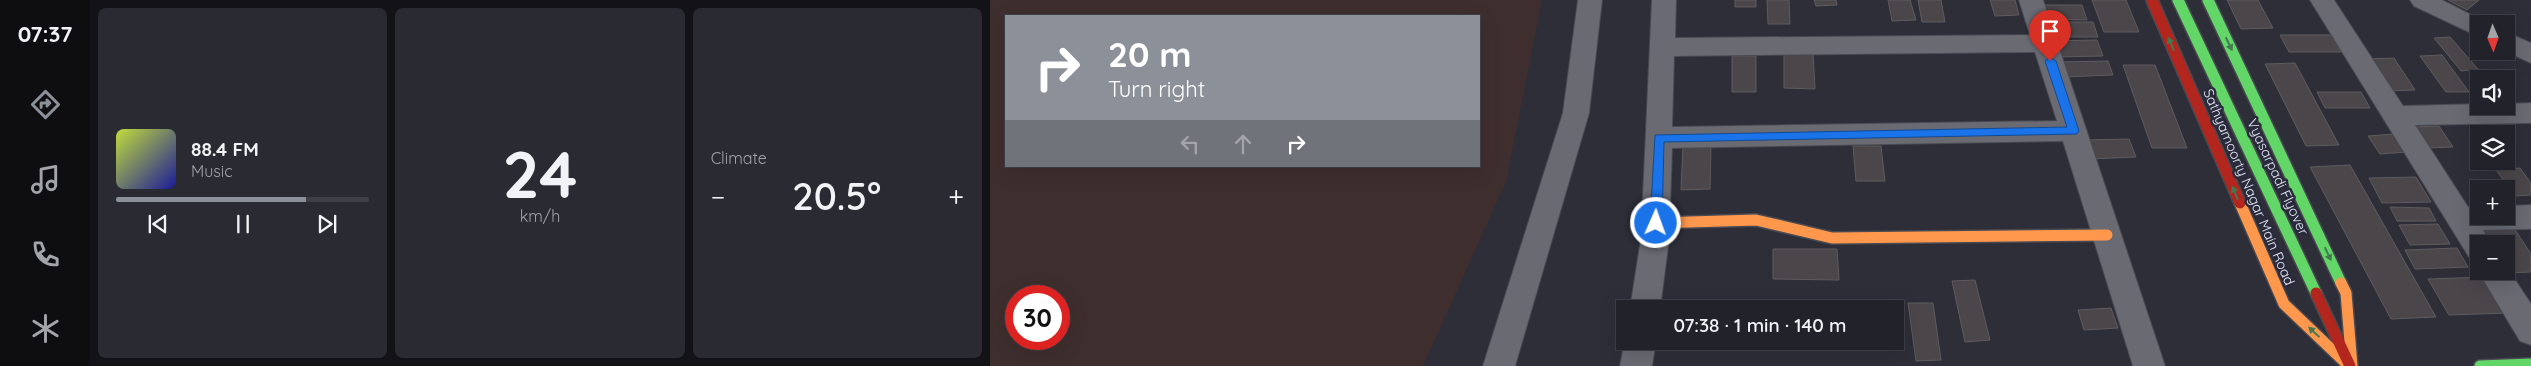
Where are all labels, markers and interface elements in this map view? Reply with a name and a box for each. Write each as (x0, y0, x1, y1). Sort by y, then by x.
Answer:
pin (2029, 10, 2071, 61)
north arrow (2470, 15, 2515, 60)
map controls (2470, 15, 2515, 280)
icon: arrive (2036, 17, 2064, 45)
text: 07:37 (18, 20, 72, 48)
text: 20 m (1108, 32, 1191, 76)
icon: right (1025, 35, 1090, 100)
one-way arrow (2166, 37, 2174, 51)
one-way arrow (2225, 37, 2233, 51)
button: sound (2470, 70, 2515, 115)
text: Turn right (1108, 75, 1205, 103)
street label: Sathyamoorty Nagar Main Road (2199, 86, 2299, 288)
icon: directions (28, 87, 63, 122)
street label: Vyasarpadi Flyover (2243, 116, 2313, 239)
button: layers (2470, 125, 2515, 170)
icon: left (1176, 130, 1204, 158)
icon: ahead (1229, 130, 1257, 158)
icon: right (1282, 130, 1310, 158)
text: 24 (502, 133, 578, 214)
text: 88.4 FM (191, 137, 259, 161)
text: Climate (711, 148, 767, 168)
text: Music (191, 161, 233, 181)
icon: music (28, 162, 63, 197)
text: 20.5° (792, 172, 881, 220)
text: − (711, 179, 725, 214)
text: + (948, 179, 964, 214)
button: + (2470, 180, 2515, 225)
one-way arrow (2231, 186, 2239, 200)
position arrow (1629, 196, 1681, 248)
text: km/h (520, 206, 560, 226)
icon: previous (144, 210, 172, 238)
icon: pause (229, 210, 257, 238)
icon: next (313, 210, 341, 238)
button: − (2470, 235, 2515, 280)
icon: phone (28, 237, 63, 272)
one-way arrow (2324, 247, 2332, 262)
speed limit sign: 30 (1005, 285, 1070, 350)
icon: climate (28, 311, 63, 346)
text: 07:38 · 1 min · 140 m (1673, 313, 1847, 337)
one-way arrow (2308, 326, 2320, 338)

